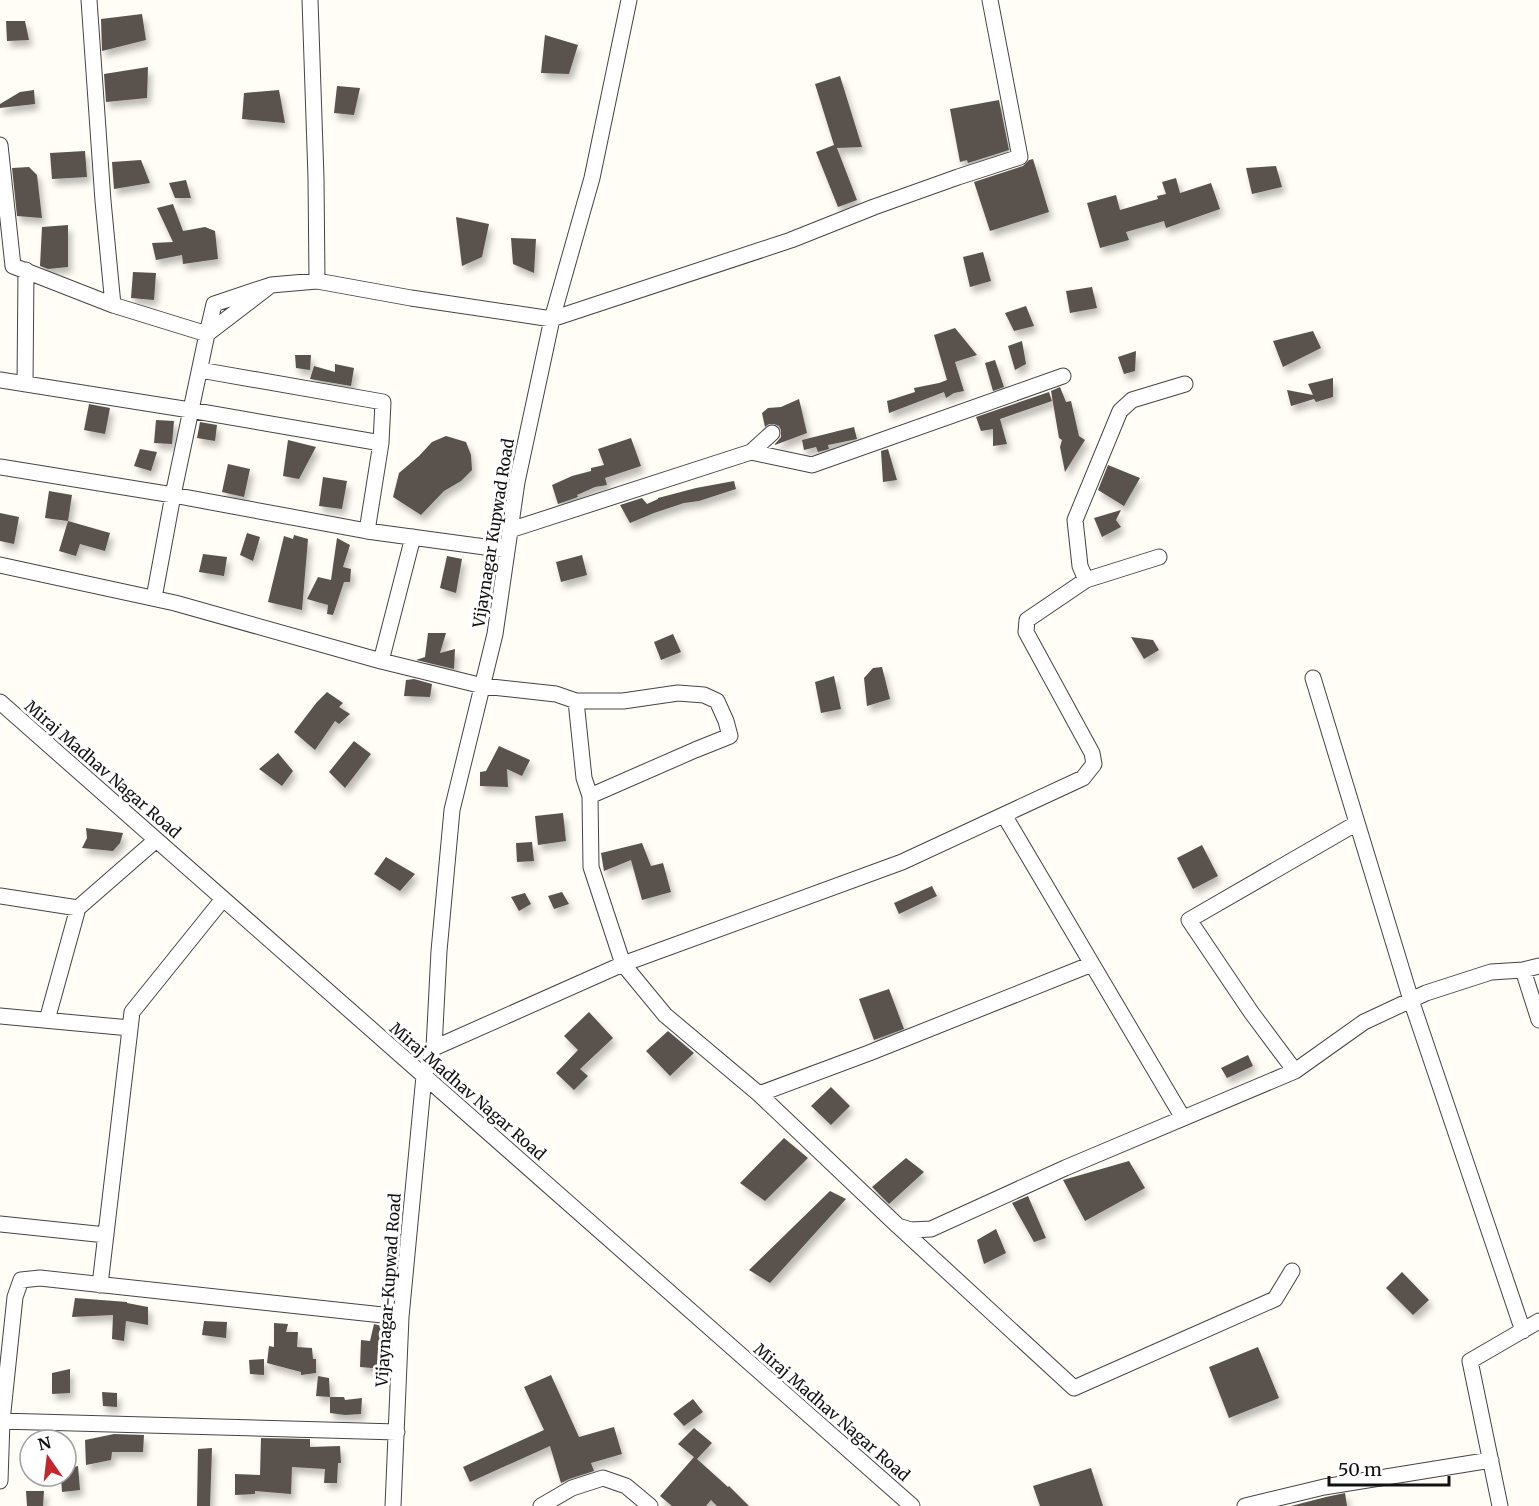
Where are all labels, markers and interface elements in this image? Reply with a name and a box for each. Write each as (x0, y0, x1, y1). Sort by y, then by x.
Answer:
street label: Vijaynagar Kupwad Road (468, 437, 518, 630)
street label: Miraj Madhav Nagar Road (21, 696, 185, 842)
street label: Miraj Madhav Nagar Road (386, 1018, 550, 1164)
street label: Vijaynagar-Kupwad Road (371, 1192, 405, 1388)
street label: Miraj Madhav Nagar Road (750, 1339, 914, 1485)
north arrow (18, 1428, 78, 1488)
text: N (36, 1432, 53, 1455)
scale bar (1329, 1449, 1449, 1487)
text: 50 m (1338, 1458, 1382, 1481)

